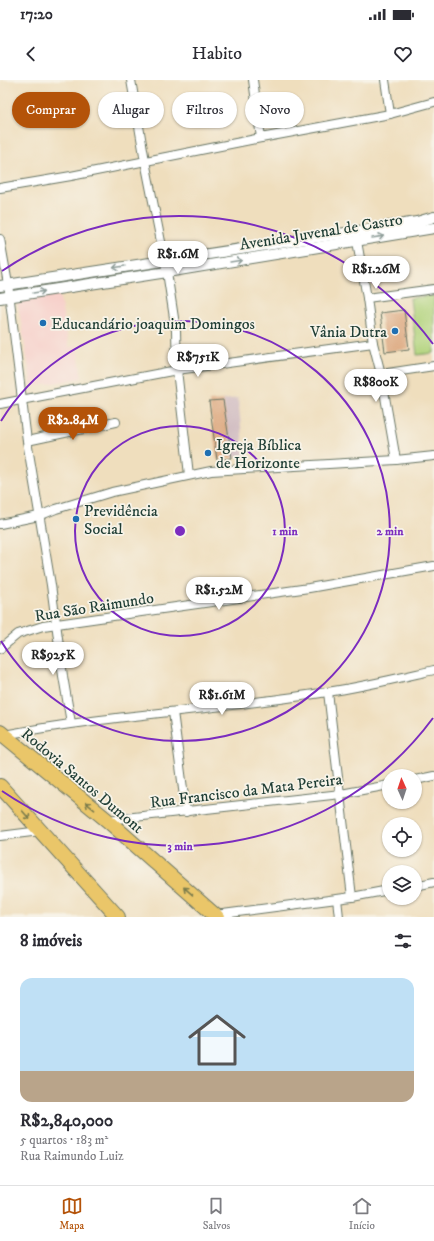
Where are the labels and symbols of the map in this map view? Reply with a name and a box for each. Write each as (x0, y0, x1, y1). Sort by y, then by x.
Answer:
street label: Avenida Juvenal de Castro (238, 209, 404, 255)
one-way arrow (371, 233, 384, 241)
pin: R$1.6M (145, 241, 211, 275)
pin: R$1.26M (339, 256, 413, 290)
one-way arrow (229, 257, 242, 265)
one-way arrow (113, 263, 126, 271)
one-way arrow (32, 288, 45, 296)
place label: Educandário joaquim Domingos (51, 314, 255, 334)
marker: Educandário joaquim Domingos (38, 318, 48, 328)
place label: Vânia Dutra (309, 322, 387, 342)
marker: Vânia Dutra (390, 326, 400, 336)
pin: R$751K (165, 344, 231, 378)
pin: R$800K (343, 369, 409, 403)
pin: R$2.84M (36, 407, 110, 441)
place label: Igreja Bíblica de Horizonte (216, 435, 301, 473)
marker: Igreja Bíblica de Horizonte (203, 448, 213, 458)
place label: Previdência Social (84, 501, 158, 539)
marker: Previdência Social (71, 514, 81, 524)
centre of rings (173, 524, 187, 538)
text: 1 min (272, 524, 298, 539)
text: 2 min (377, 524, 404, 539)
pin: R$1.52M (182, 577, 256, 611)
street label: Rua São Raimundo (33, 588, 155, 626)
pin: R$925K (20, 642, 86, 676)
pin: R$1.61M (185, 682, 259, 716)
street label: Rodovia Santos Dumont (17, 724, 148, 838)
street label: Rua Francisco da Mata Pereira (149, 769, 343, 813)
north arrow (382, 769, 422, 809)
one-way arrow (84, 802, 95, 811)
one-way arrow (21, 810, 30, 820)
text: 3 min (167, 839, 193, 854)
one-way arrow (183, 886, 193, 895)

